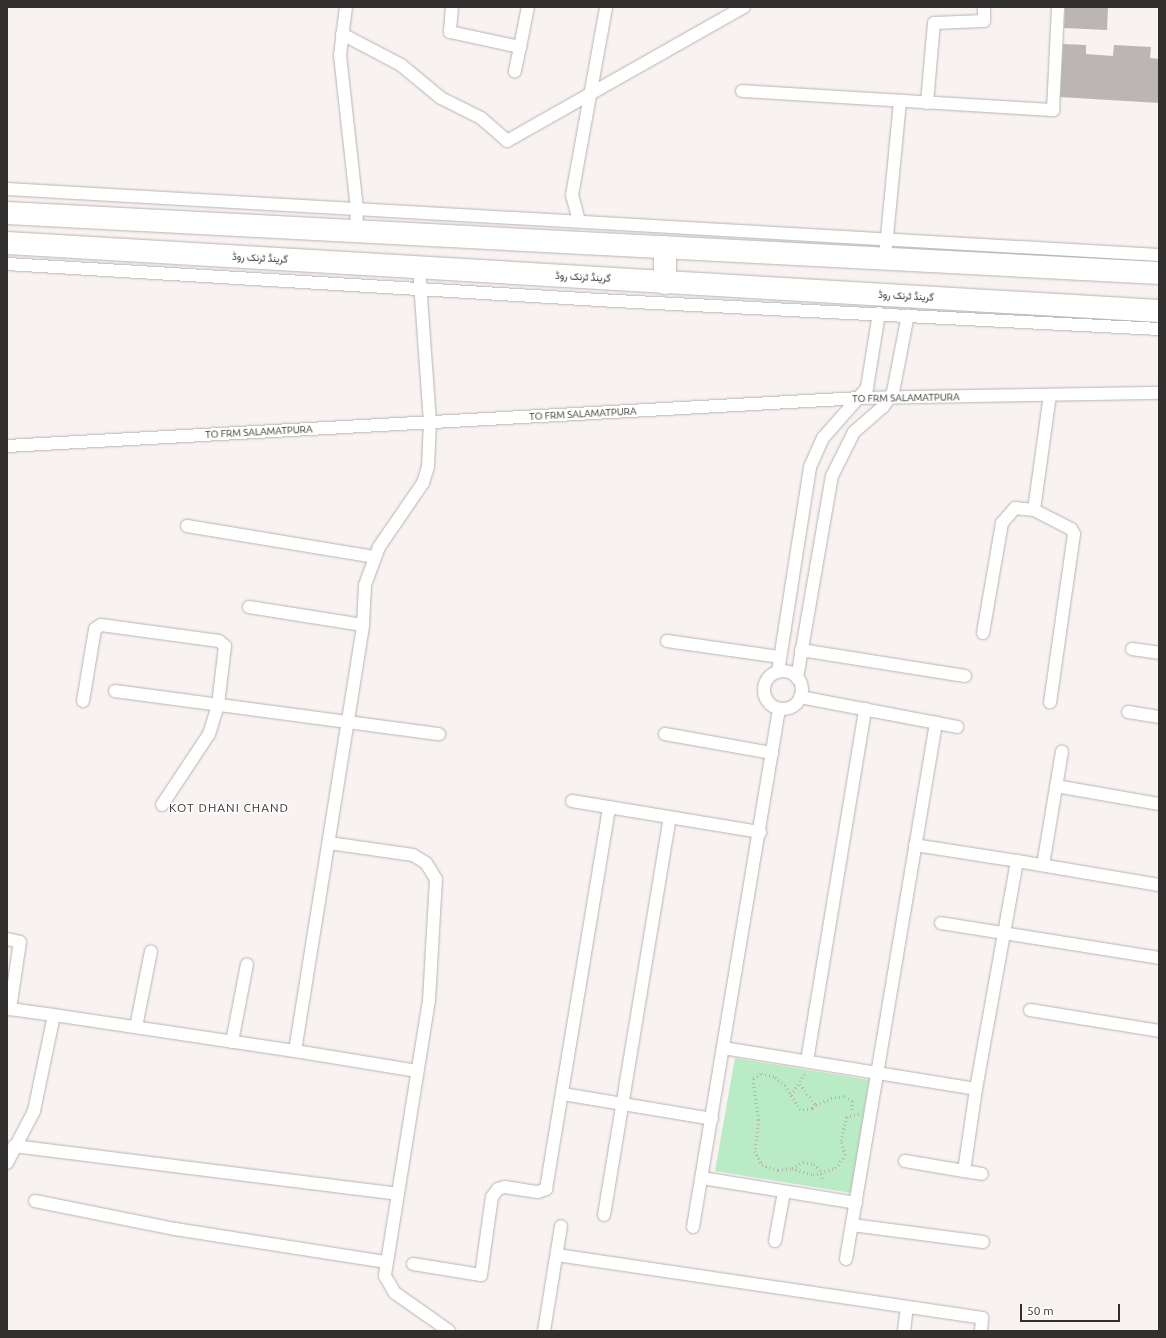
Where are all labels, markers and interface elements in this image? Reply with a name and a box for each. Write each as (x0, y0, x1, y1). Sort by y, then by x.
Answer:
street label: گرینڈ ٹرنک روڈ (232, 251, 288, 265)
street label: گرینڈ ٹرنک روڈ (555, 270, 611, 284)
street label: گرینڈ ٹرنک روڈ (878, 289, 934, 303)
street label: TO FRM SALAMATPURA (852, 391, 960, 405)
street label: TO FRM SALAMATPURA (529, 405, 637, 423)
street label: TO FRM SALAMATPURA (205, 423, 313, 441)
district label: KOT DHANI CHAND (169, 801, 289, 815)
scale bar (1022, 1296, 1122, 1322)
text: 50 m (1027, 1304, 1054, 1317)

